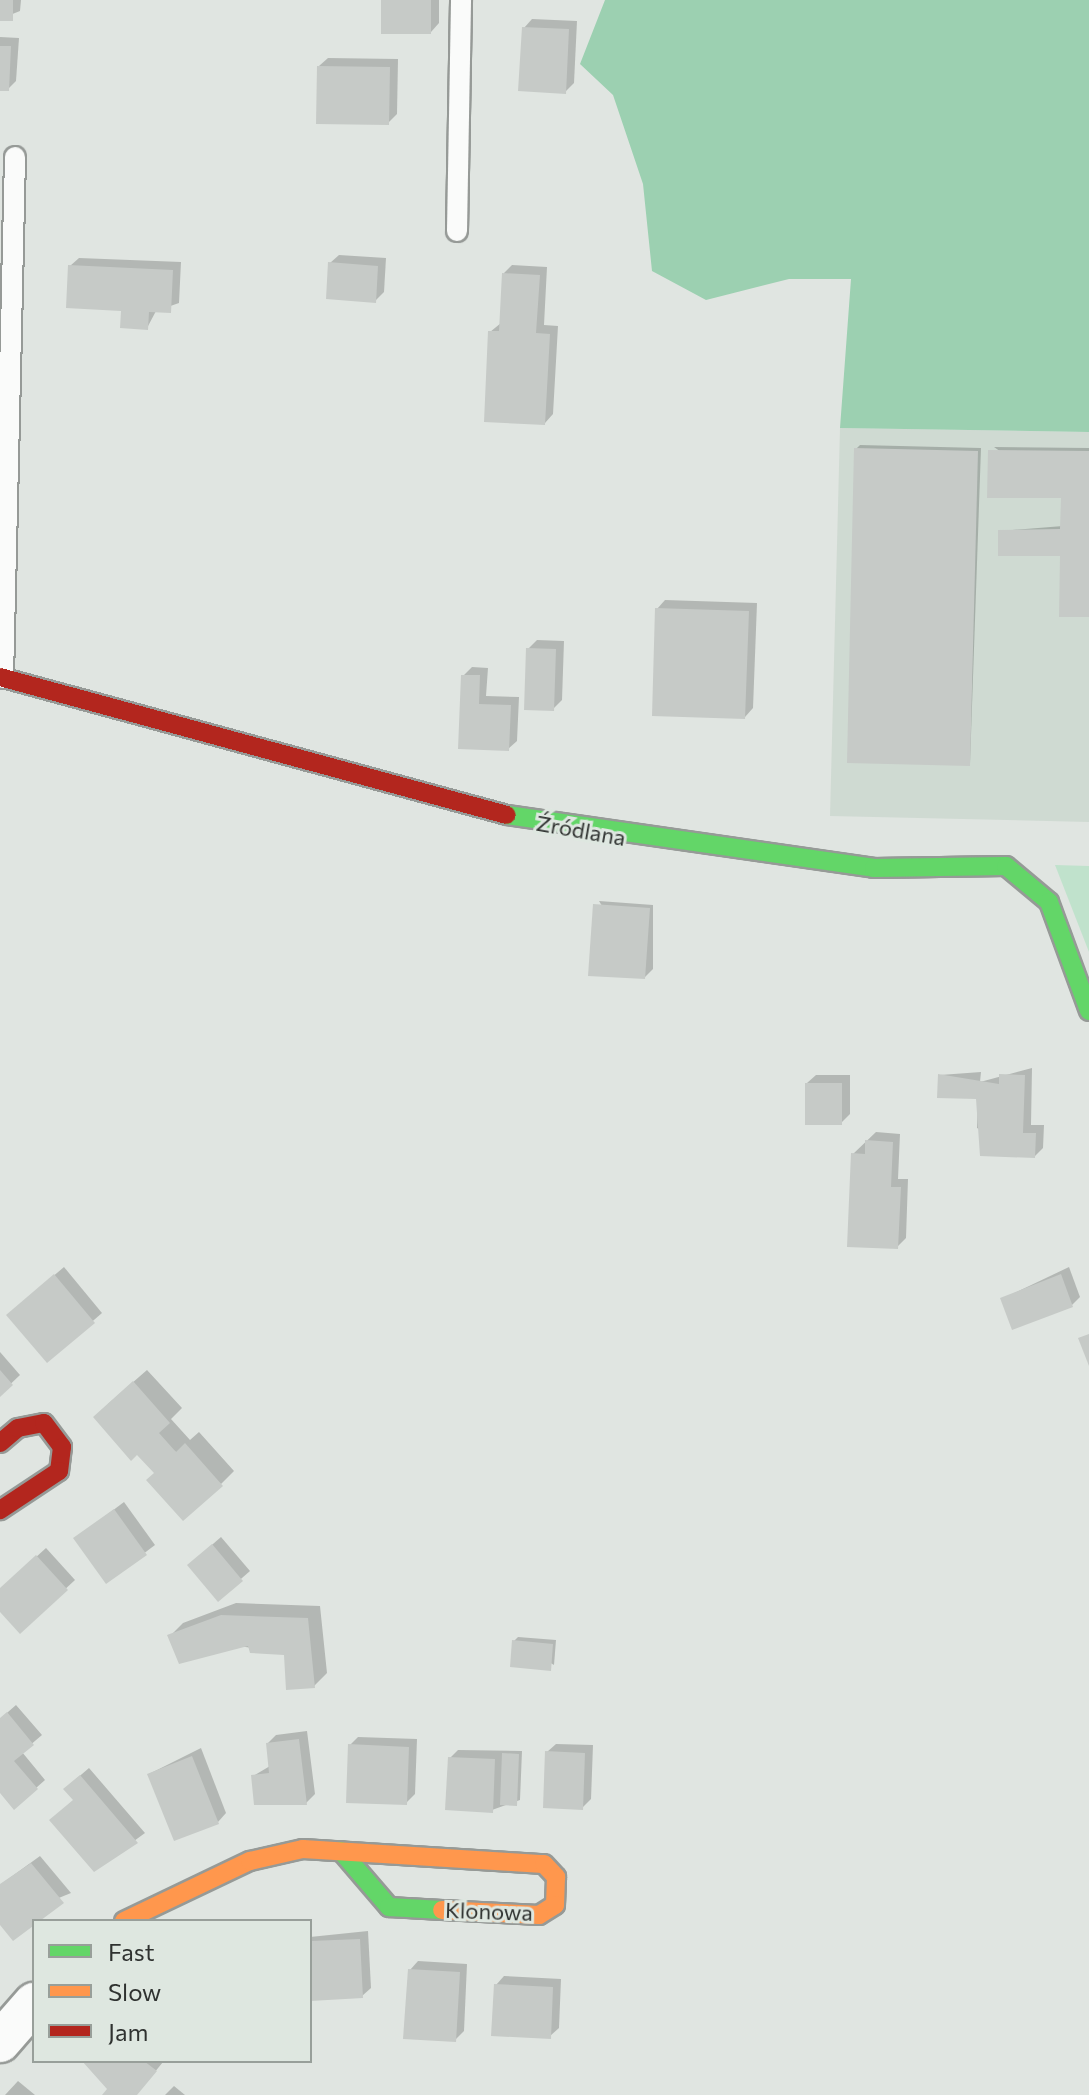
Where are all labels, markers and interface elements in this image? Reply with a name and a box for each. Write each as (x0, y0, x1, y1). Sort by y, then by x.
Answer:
street label: Źródlana (534, 809, 628, 851)
street label: Klonowa (445, 1896, 533, 1926)
legend (32, 1919, 312, 2063)
text: Fast (108, 1937, 155, 1966)
text: Slow (108, 1977, 161, 2006)
text: Jam (108, 2017, 148, 2046)

